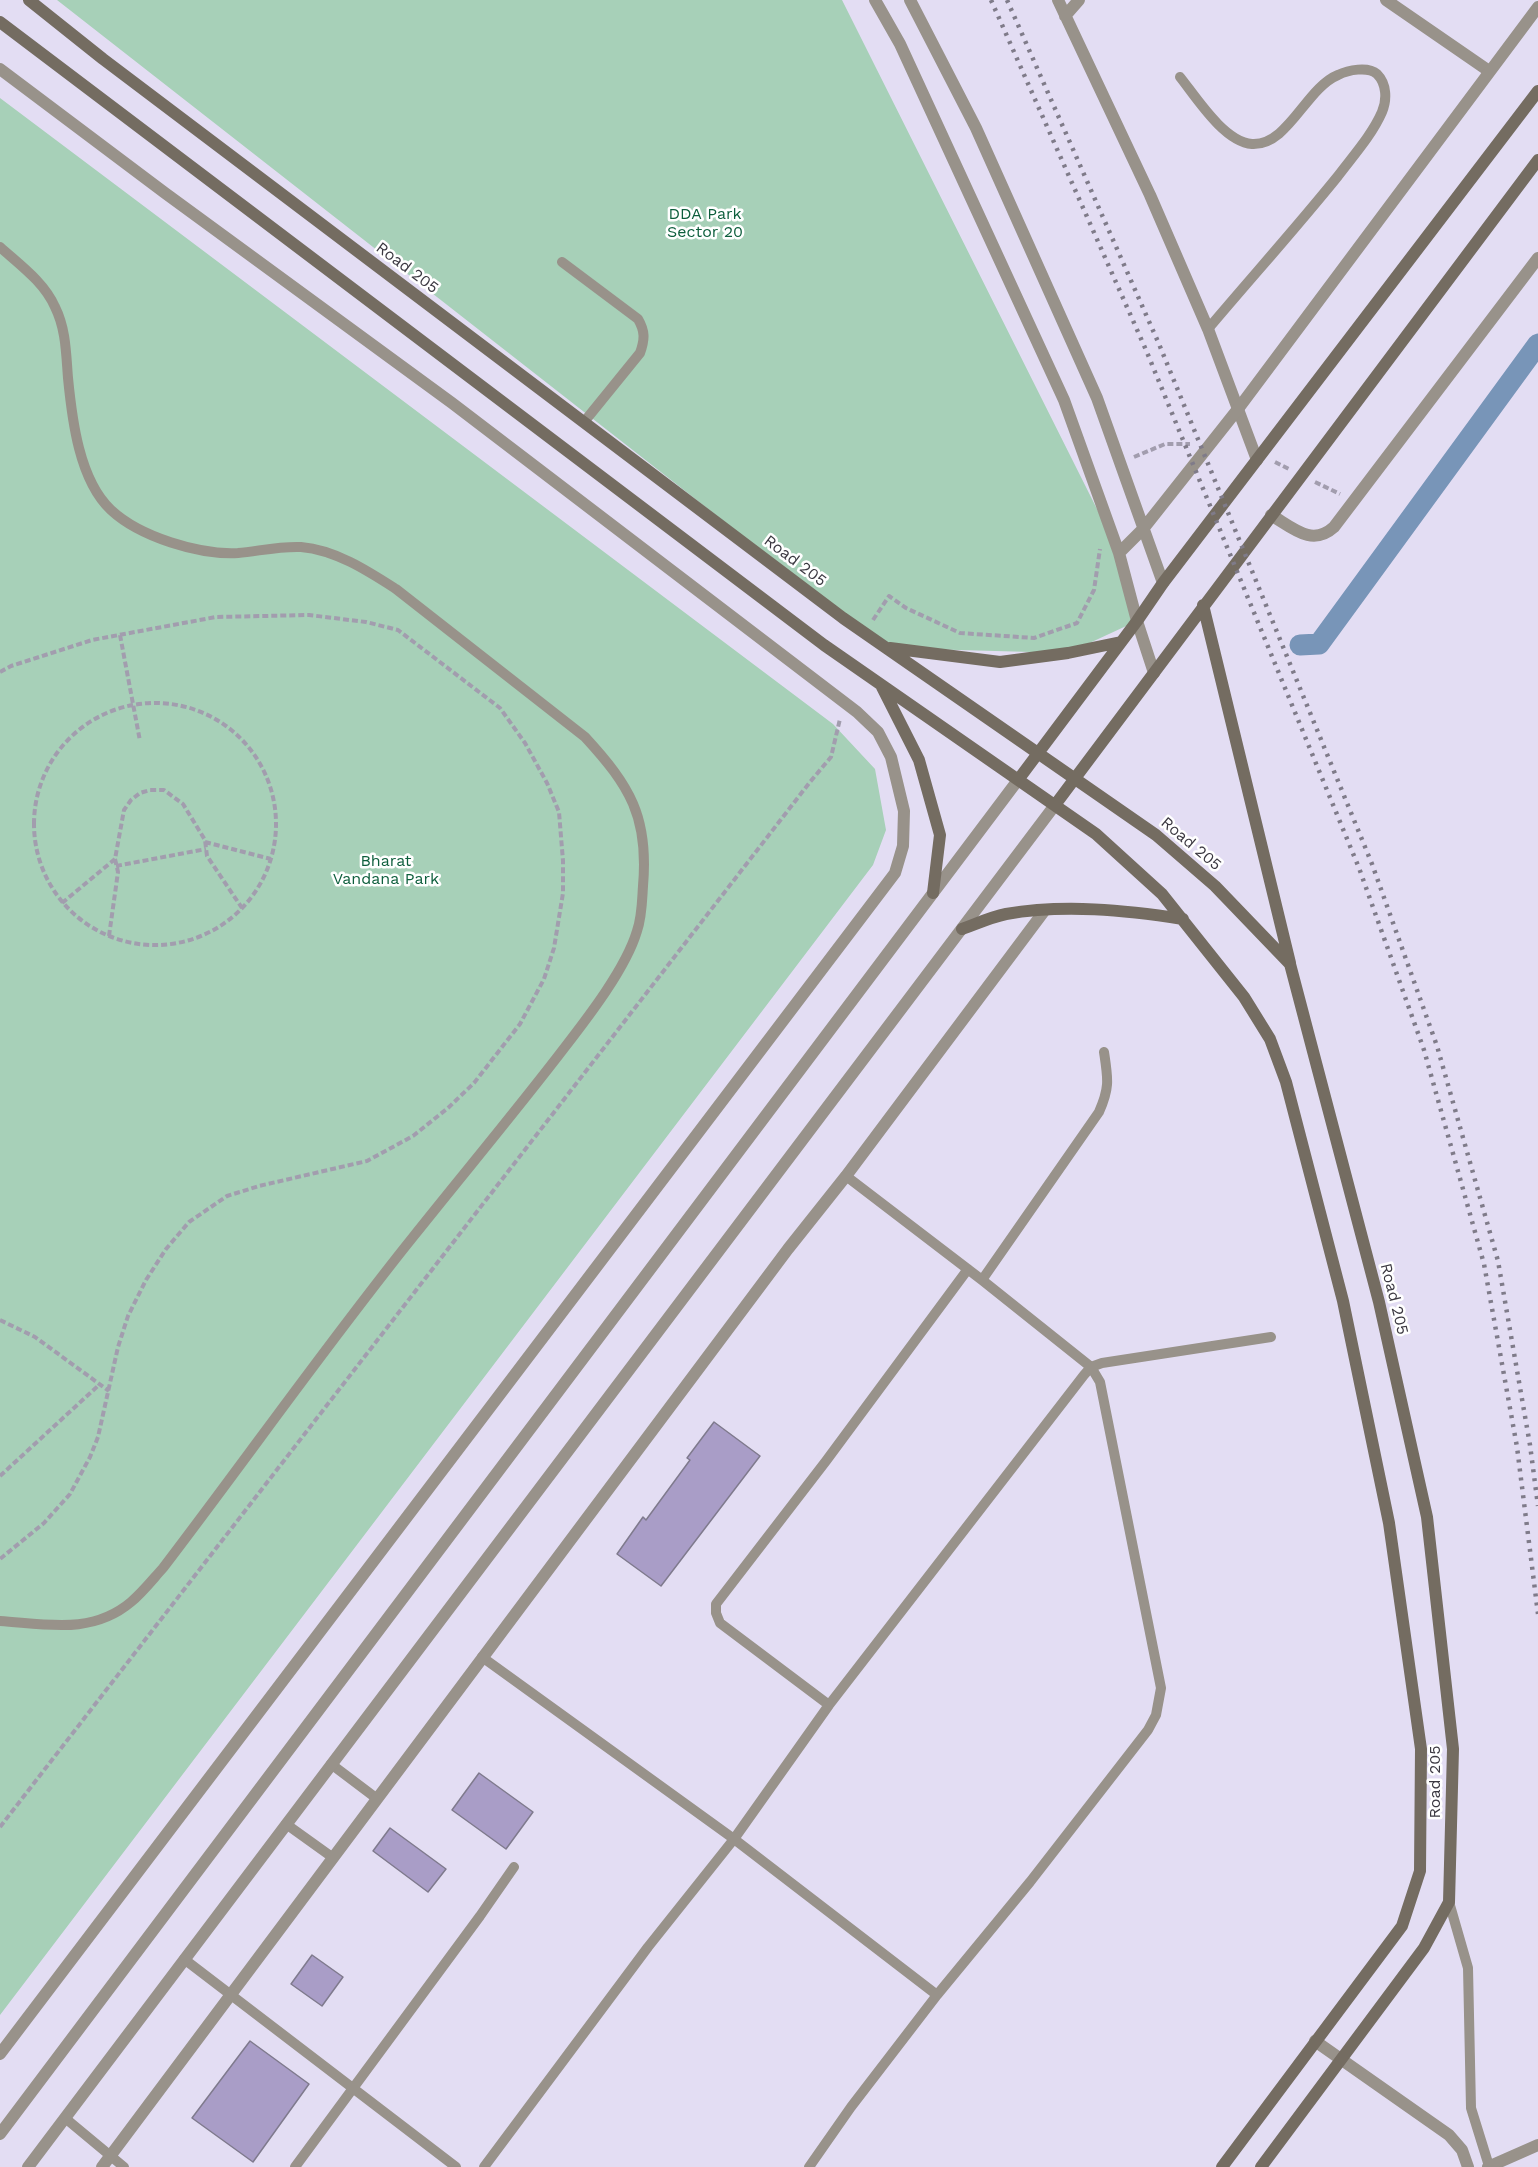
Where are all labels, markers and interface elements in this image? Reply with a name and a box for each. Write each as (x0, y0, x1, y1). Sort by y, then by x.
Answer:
park label: DDA Park Sector 20 (667, 204, 743, 242)
street label: Road 205 (372, 238, 442, 298)
street label: Road 205 (760, 531, 830, 591)
street label: Road 205 (1157, 813, 1225, 875)
park label: Bharat Vandana Park (333, 851, 439, 889)
street label: Road 205 (1376, 1261, 1412, 1337)
street label: Road 205 (1425, 1745, 1445, 1819)

